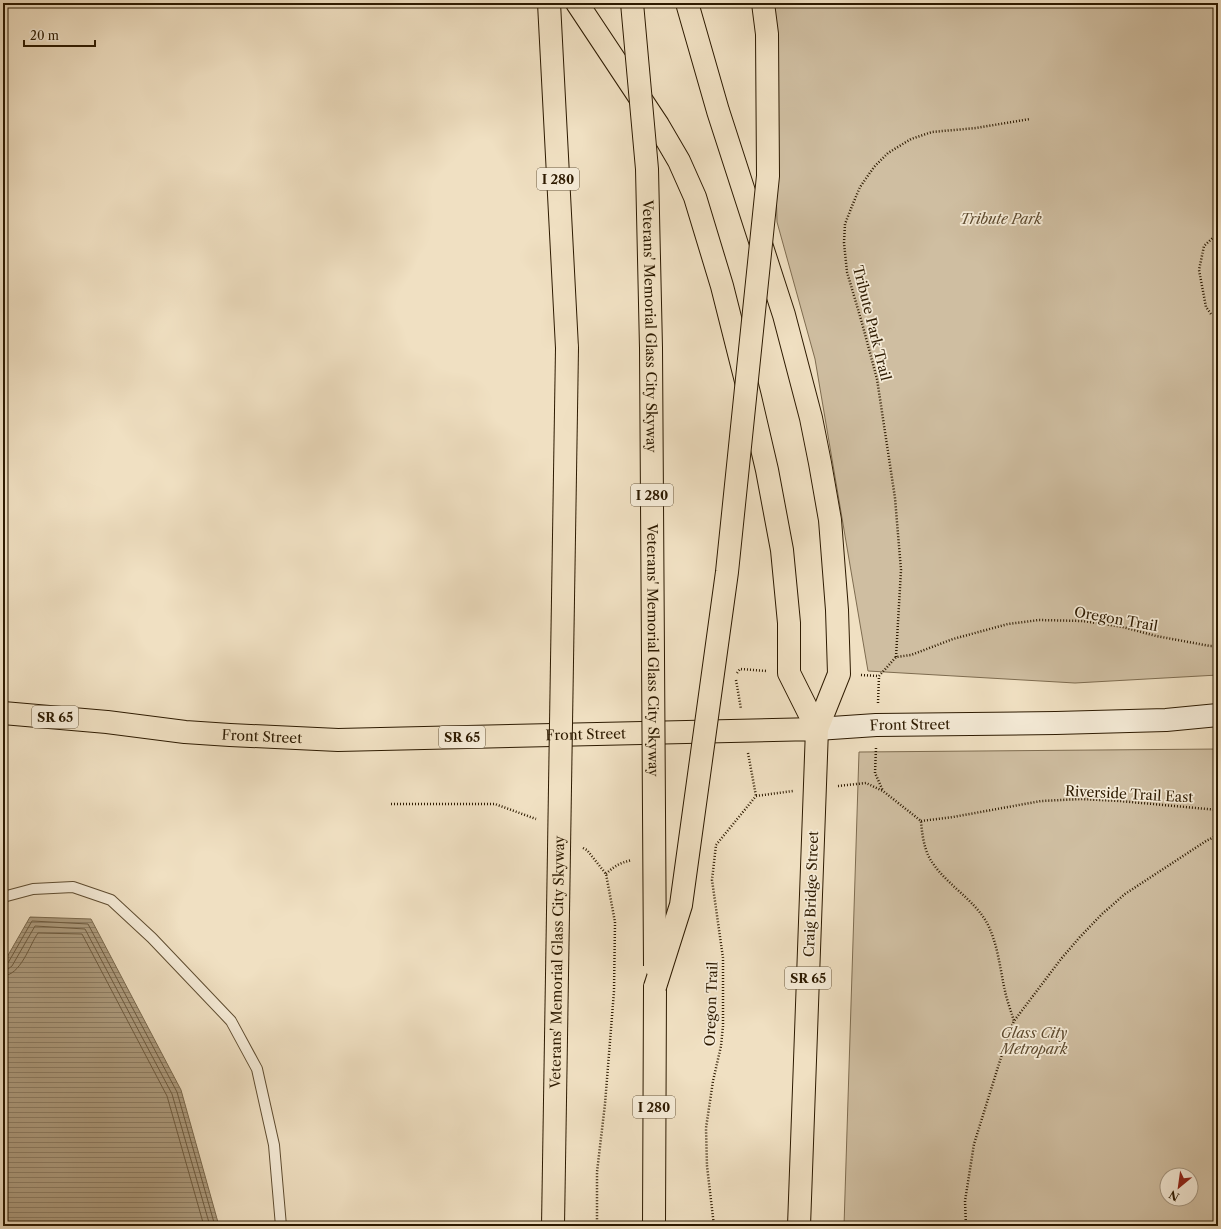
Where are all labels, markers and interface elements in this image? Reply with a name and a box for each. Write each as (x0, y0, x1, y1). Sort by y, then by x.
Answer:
scale bar (24, 22, 95, 48)
text: 20 m (30, 28, 59, 43)
road number: I 280 (537, 168, 579, 190)
street label: Veterans' Memorial Glass City Skyway (639, 199, 661, 453)
park label: Tribute Park (960, 210, 1042, 228)
street label: Tribute Park Trail (849, 263, 895, 383)
road number: I 280 (631, 484, 673, 506)
street label: Veterans' Memorial Glass City Skyway (643, 523, 663, 777)
street label: Oregon Trail (1073, 603, 1159, 635)
road number: SR 65 (32, 706, 78, 728)
street label: Front Street (869, 715, 950, 734)
street label: Front Street (545, 724, 626, 744)
street label: Front Street (221, 725, 303, 747)
road number: SR 65 (439, 726, 485, 748)
street label: Riverside Trail East (1064, 782, 1194, 806)
street label: Craig Bridge Street (800, 830, 822, 957)
street label: Veterans' Memorial Glass City Skyway (546, 835, 568, 1090)
street label: Oregon Trail (701, 961, 721, 1047)
road number: SR 65 (785, 967, 831, 989)
park label: Glass City Metropark (999, 1024, 1068, 1058)
road number: I 280 (633, 1096, 675, 1118)
north arrow (1159, 1167, 1199, 1207)
text: N (1166, 1187, 1182, 1204)

